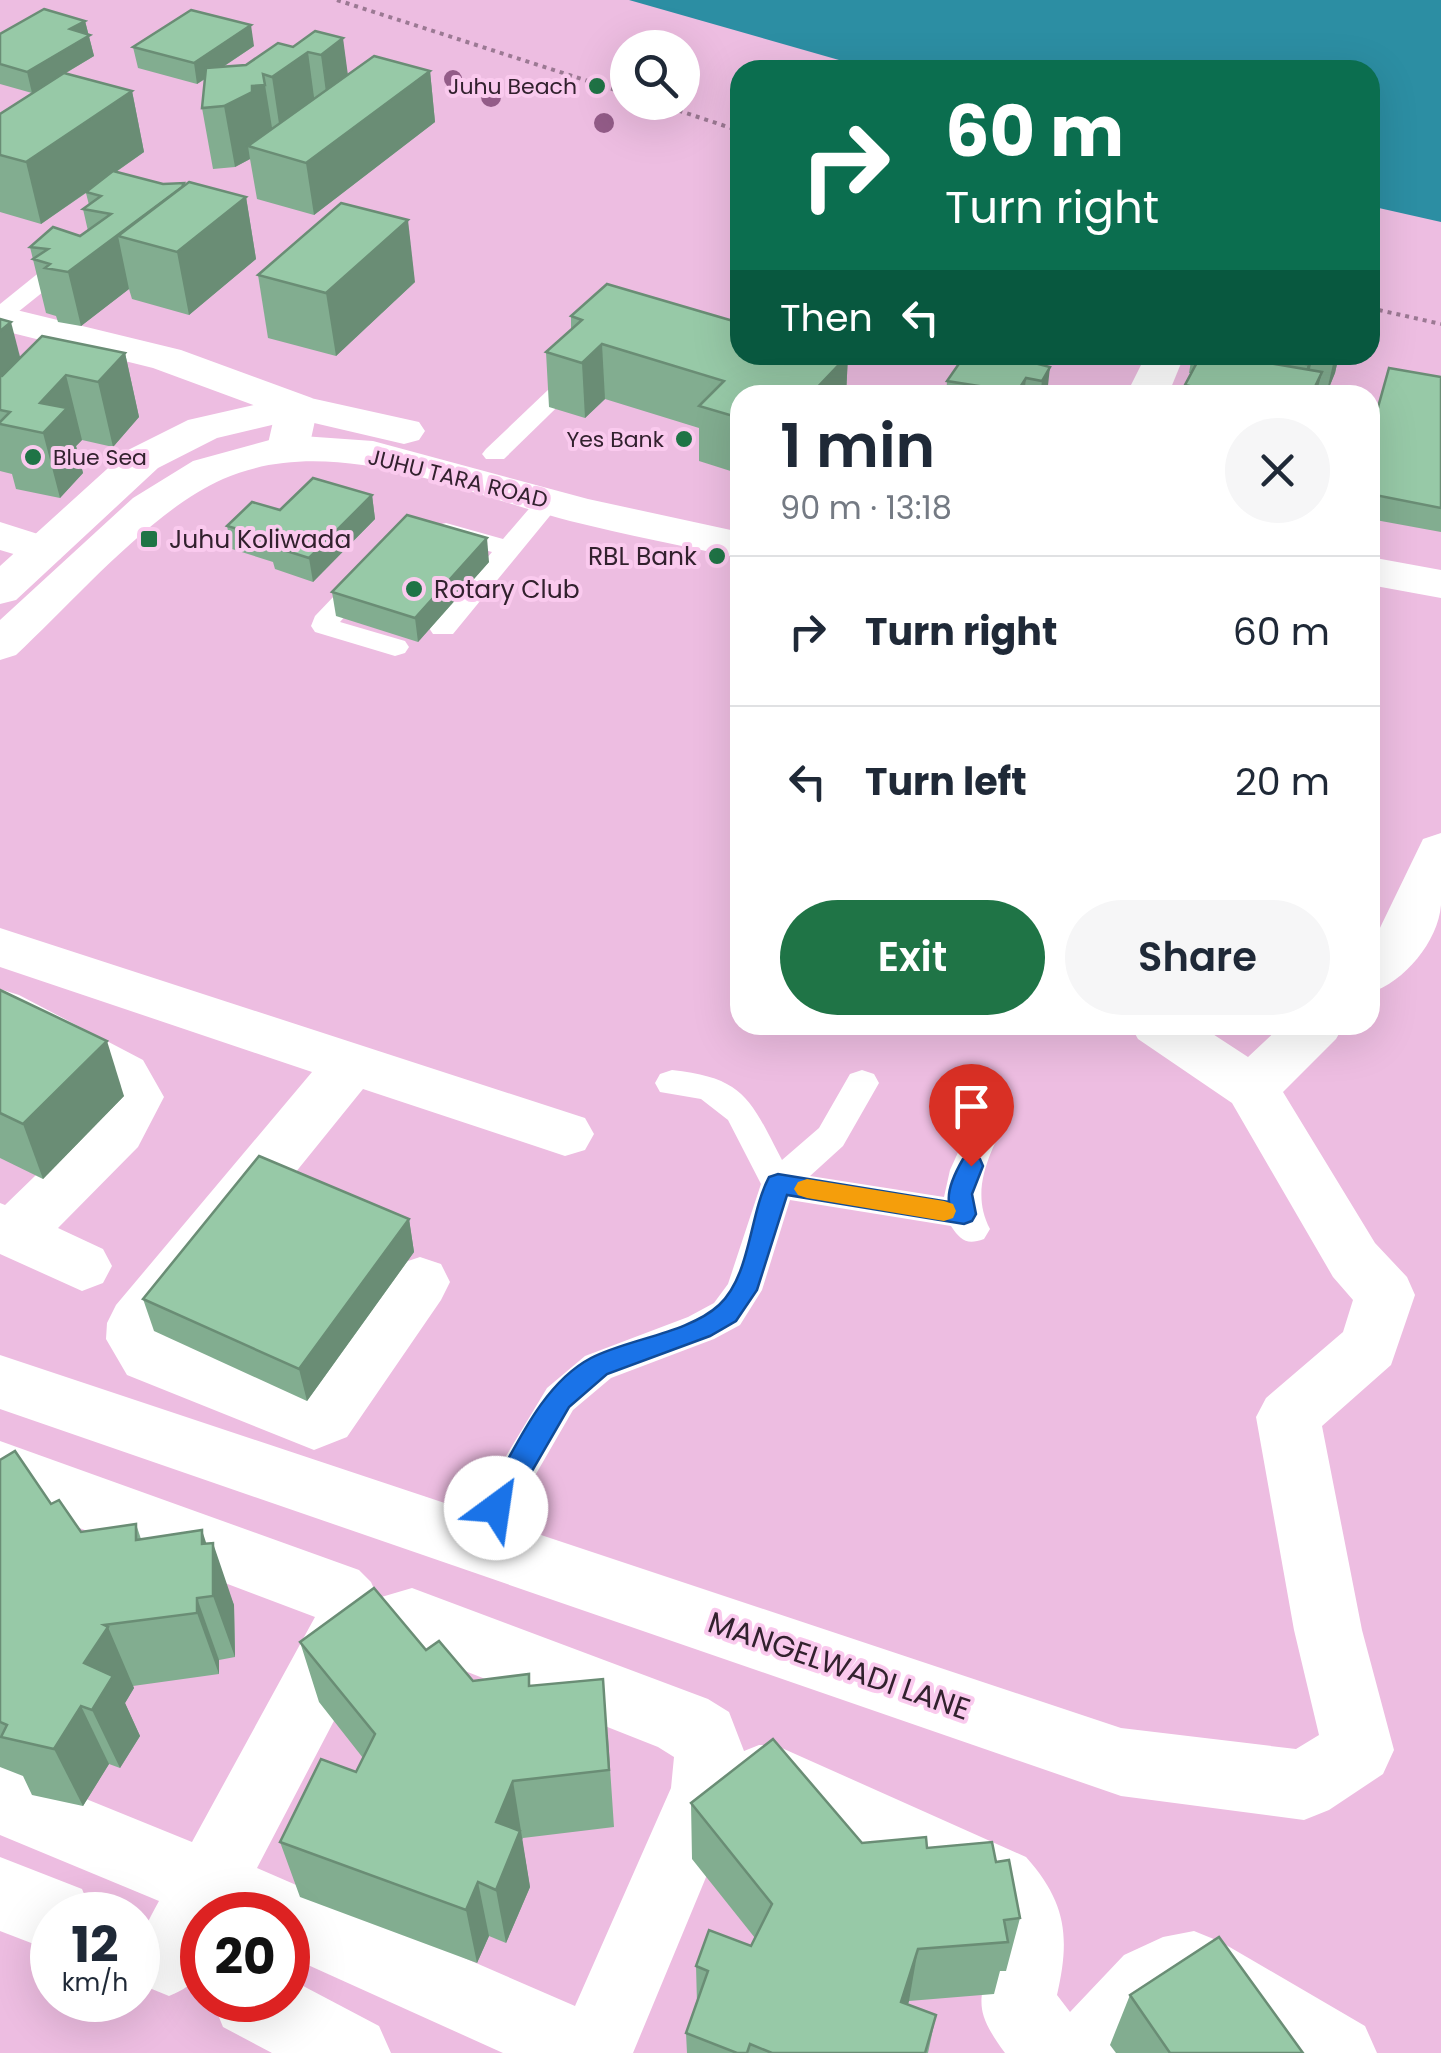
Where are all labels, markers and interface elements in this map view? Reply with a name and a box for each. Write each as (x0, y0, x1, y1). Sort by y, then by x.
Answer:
map controls (610, 30, 700, 120)
button: search (610, 30, 700, 120)
place label: Juhu Beach (448, 71, 577, 102)
marker: Juhu Beach (586, 75, 608, 97)
text: 60 m (945, 82, 1124, 181)
icon: right (780, 100, 910, 230)
text: Turn right (945, 176, 1159, 239)
icon: left (893, 290, 948, 345)
text: Then (780, 291, 873, 344)
text: 1 min (780, 404, 935, 488)
button: close (1225, 418, 1330, 523)
place label: Yes Bank (566, 424, 665, 455)
marker: Yes Bank (673, 428, 695, 450)
street label: JUHU TARA ROAD (365, 441, 551, 516)
place label: Blue Sea (53, 442, 147, 473)
marker: Blue Sea (22, 446, 44, 468)
text: 90 m · 13:18 (780, 485, 952, 530)
place label: Juhu Koliwada (169, 522, 351, 557)
marker: Juhu Koliwada (138, 528, 160, 550)
place label: RBL Bank (588, 539, 697, 574)
marker: RBL Bank (706, 545, 728, 567)
place label: Rotary Club (434, 572, 580, 607)
marker: Rotary Club (403, 578, 425, 600)
icon: right (780, 604, 835, 659)
text: Turn right (865, 605, 1057, 658)
text: 60 m (1233, 605, 1330, 658)
icon: left (780, 754, 835, 809)
text: Turn left (865, 755, 1027, 808)
text: 20 m (1235, 755, 1330, 808)
button: Exit (780, 900, 1045, 1015)
button: Share (1065, 900, 1330, 1015)
pin (929, 1064, 1014, 1167)
icon: arrive (944, 1079, 999, 1134)
position arrow (444, 1456, 548, 1560)
street label: MANGELWADI LANE (702, 1600, 976, 1731)
speed limit sign: 20 (180, 1892, 310, 2022)
text: 12 (71, 1909, 119, 1980)
text: km/h (62, 1965, 128, 2000)

